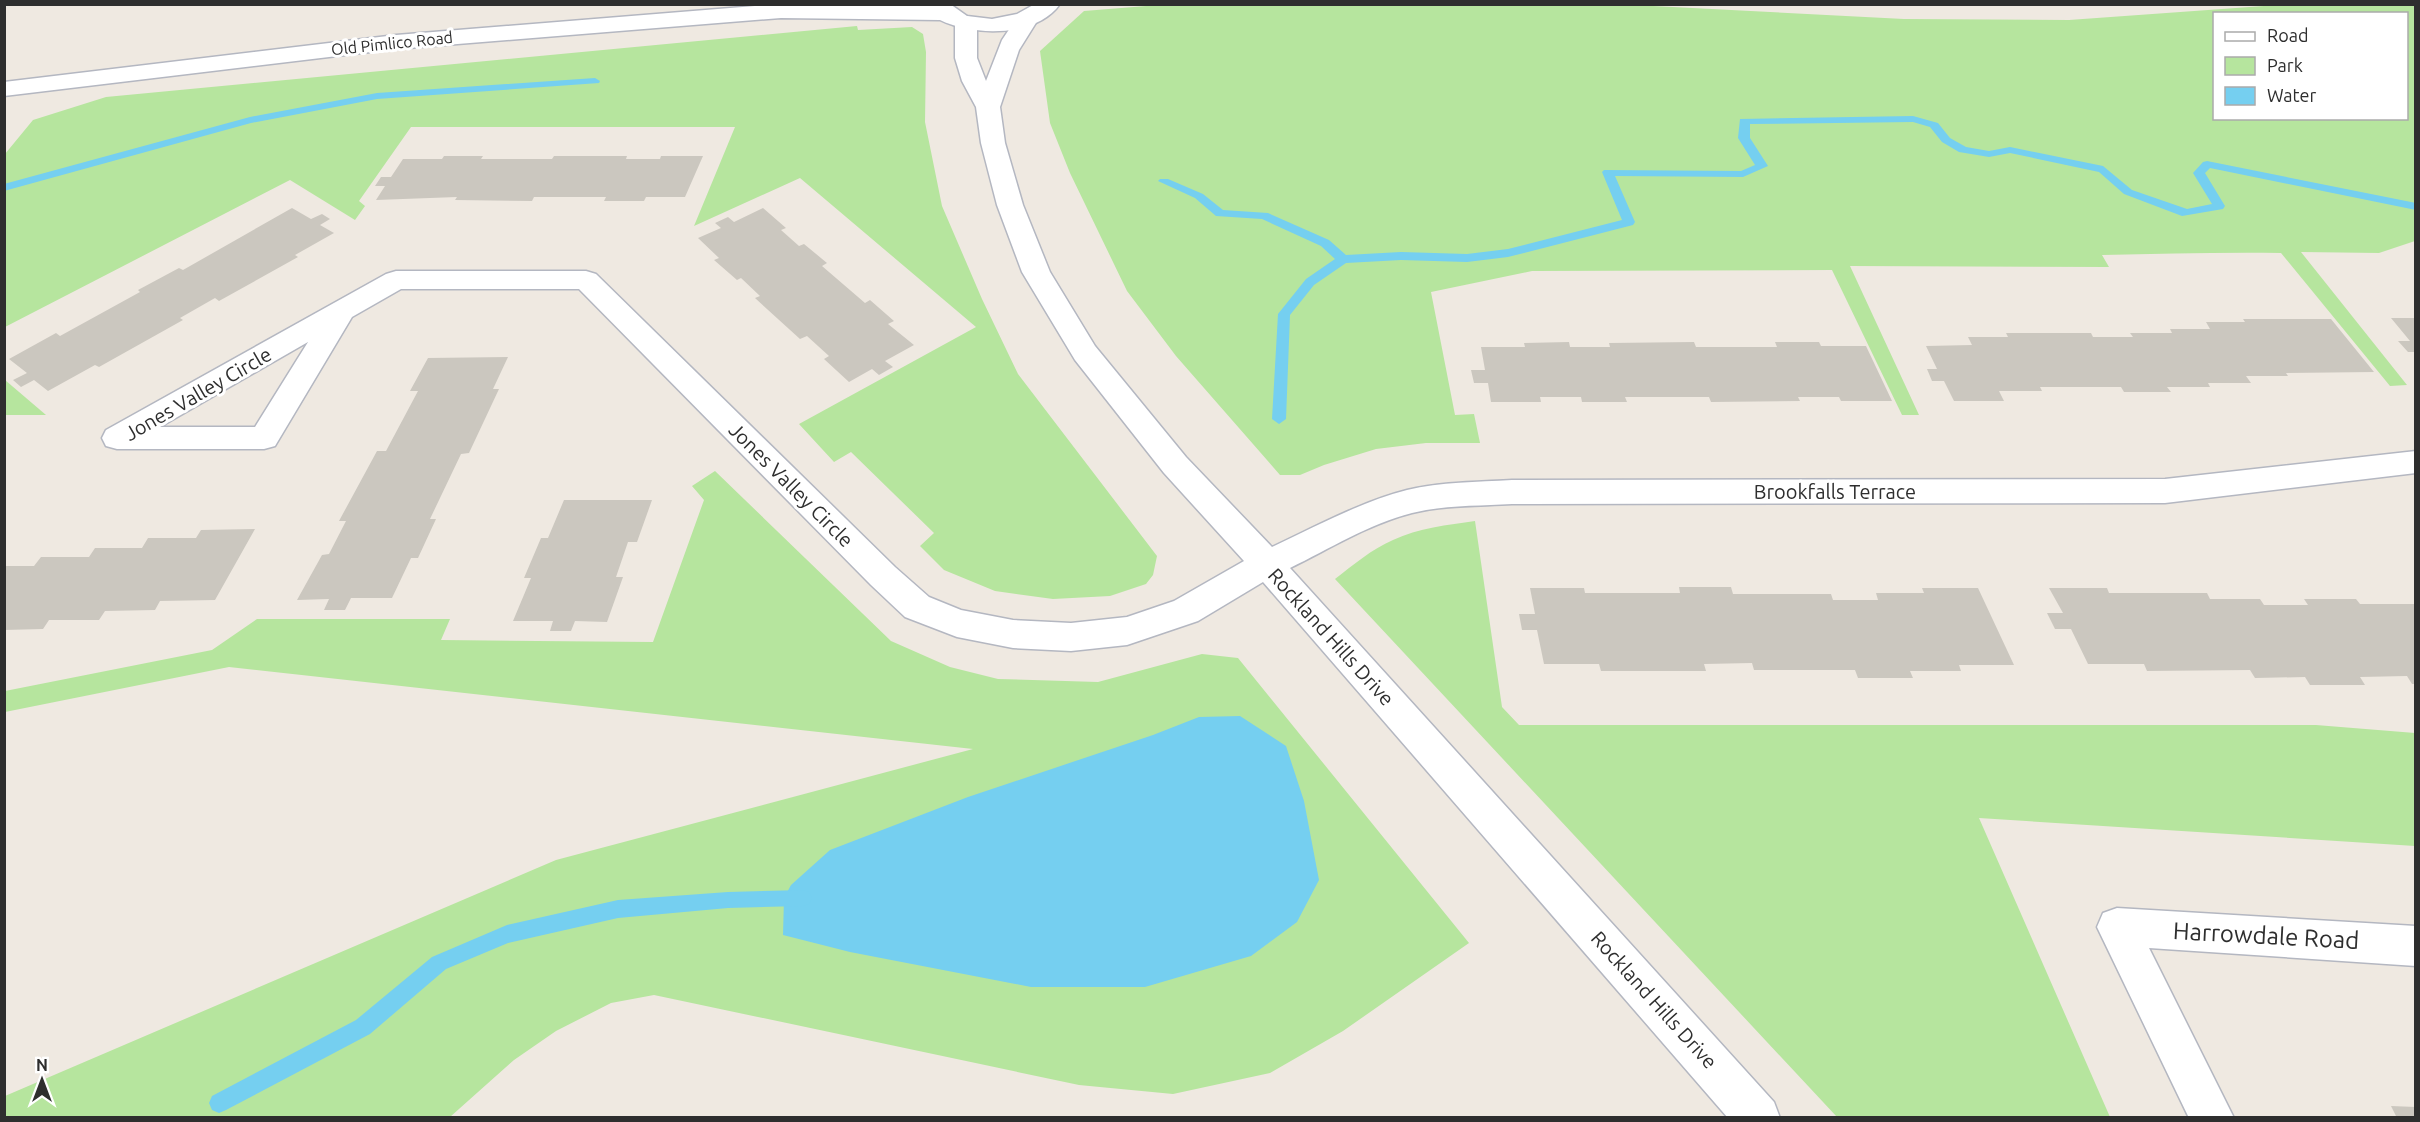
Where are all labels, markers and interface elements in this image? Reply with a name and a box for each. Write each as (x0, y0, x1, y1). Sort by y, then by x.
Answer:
legend (2213, 12, 2408, 120)
text: Road (2267, 25, 2309, 45)
street label: Old Pimlico Road (330, 28, 454, 58)
text: Park (2267, 55, 2303, 75)
text: Water (2267, 85, 2317, 105)
street label: Jones Valley Circle (120, 342, 275, 445)
street label: Jones Valley Circle (725, 418, 858, 551)
street label: Brookfalls Terrace (1754, 480, 1916, 503)
street label: Rockland Hills Drive (1264, 563, 1399, 710)
street label: Harrowdale Road (2172, 917, 2360, 954)
street label: Rockland Hills Drive (1587, 926, 1722, 1073)
north arrow (12, 1050, 72, 1110)
text: N (36, 1056, 48, 1074)

